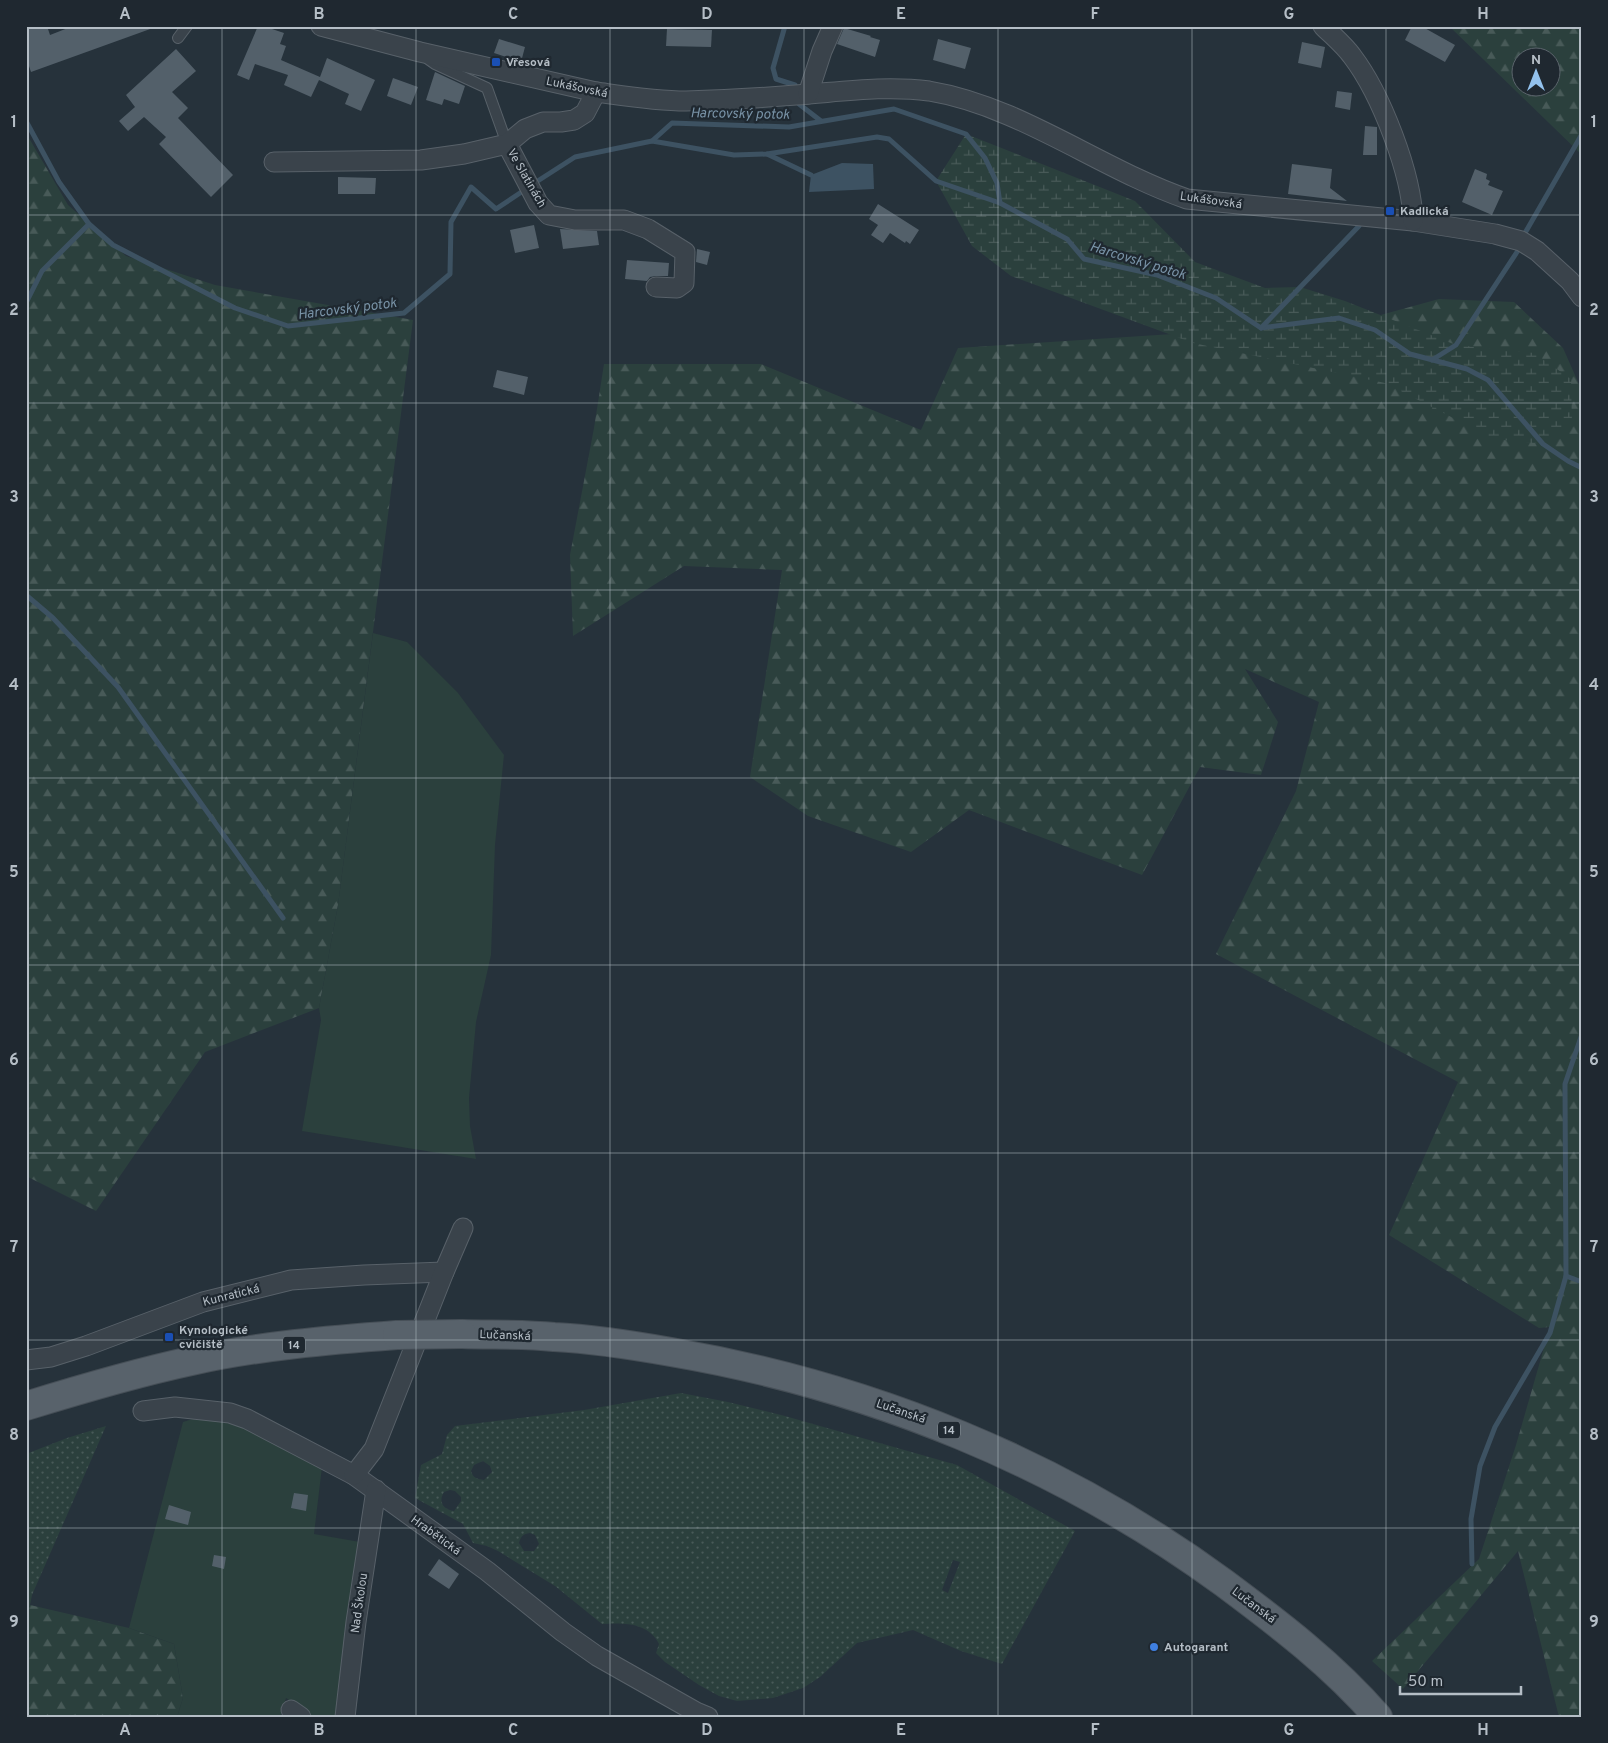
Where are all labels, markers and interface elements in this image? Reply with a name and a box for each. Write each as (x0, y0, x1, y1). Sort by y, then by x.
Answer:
text: A (119, 5, 131, 25)
text: B (313, 5, 325, 25)
text: C (508, 5, 518, 25)
text: D (701, 5, 713, 25)
text: E (896, 5, 906, 25)
text: F (1090, 5, 1100, 25)
text: G (1284, 5, 1294, 25)
text: H (1477, 5, 1489, 25)
north arrow (1510, 48, 1560, 98)
text: N (1531, 52, 1541, 69)
place label: Vřesová (506, 55, 550, 71)
marker: Vřesová (490, 56, 502, 68)
street label: Lukášovská (545, 74, 609, 102)
water label: Harcovský potok (690, 105, 791, 124)
text: 1 (11, 113, 17, 133)
text: 1 (1591, 113, 1597, 133)
street label: Ve Slatinách (503, 146, 549, 211)
street label: Lukášovská (1179, 189, 1243, 213)
place label: Kadlická (1400, 204, 1449, 220)
marker: Kadlická (1384, 205, 1396, 217)
water label: Harcovský potok (1087, 239, 1189, 284)
water label: Harcovský potok (297, 295, 399, 324)
text: 2 (9, 301, 19, 321)
text: 2 (1589, 301, 1599, 321)
text: 3 (9, 488, 19, 508)
text: 3 (1589, 488, 1599, 508)
text: 4 (9, 676, 19, 696)
text: 4 (1589, 676, 1599, 696)
text: 5 (9, 863, 19, 883)
text: 5 (1589, 863, 1599, 883)
text: 6 (9, 1051, 19, 1071)
text: 6 (1589, 1051, 1599, 1071)
text: 7 (10, 1238, 18, 1258)
text: 7 (1590, 1238, 1598, 1258)
street label: Kunratická (201, 1281, 261, 1311)
place label: Kynologické cvičiště (179, 1323, 248, 1353)
street label: Lučanská (479, 1327, 531, 1345)
marker: Kynologické cvičiště (163, 1331, 175, 1343)
road number: 14 (283, 1336, 305, 1354)
street label: Lučanská (874, 1396, 928, 1428)
road number: 14 (938, 1422, 960, 1438)
text: 8 (9, 1426, 19, 1446)
text: 8 (1589, 1426, 1599, 1446)
street label: Hrabětická (407, 1512, 464, 1559)
street label: Nad Školou (348, 1572, 372, 1634)
street label: Lučanská (1228, 1584, 1279, 1628)
text: 9 (9, 1613, 19, 1633)
text: 9 (1589, 1613, 1599, 1633)
place label: Autogarant (1164, 1640, 1228, 1656)
marker: Autogarant (1148, 1641, 1160, 1653)
scale bar (1400, 1663, 1522, 1695)
text: 50 m (1408, 1673, 1443, 1692)
text: A (119, 1721, 131, 1741)
text: B (313, 1721, 325, 1741)
text: C (508, 1721, 518, 1741)
text: D (701, 1721, 713, 1741)
text: E (896, 1721, 906, 1741)
text: F (1090, 1721, 1100, 1741)
text: G (1284, 1721, 1294, 1741)
text: H (1477, 1721, 1489, 1741)

